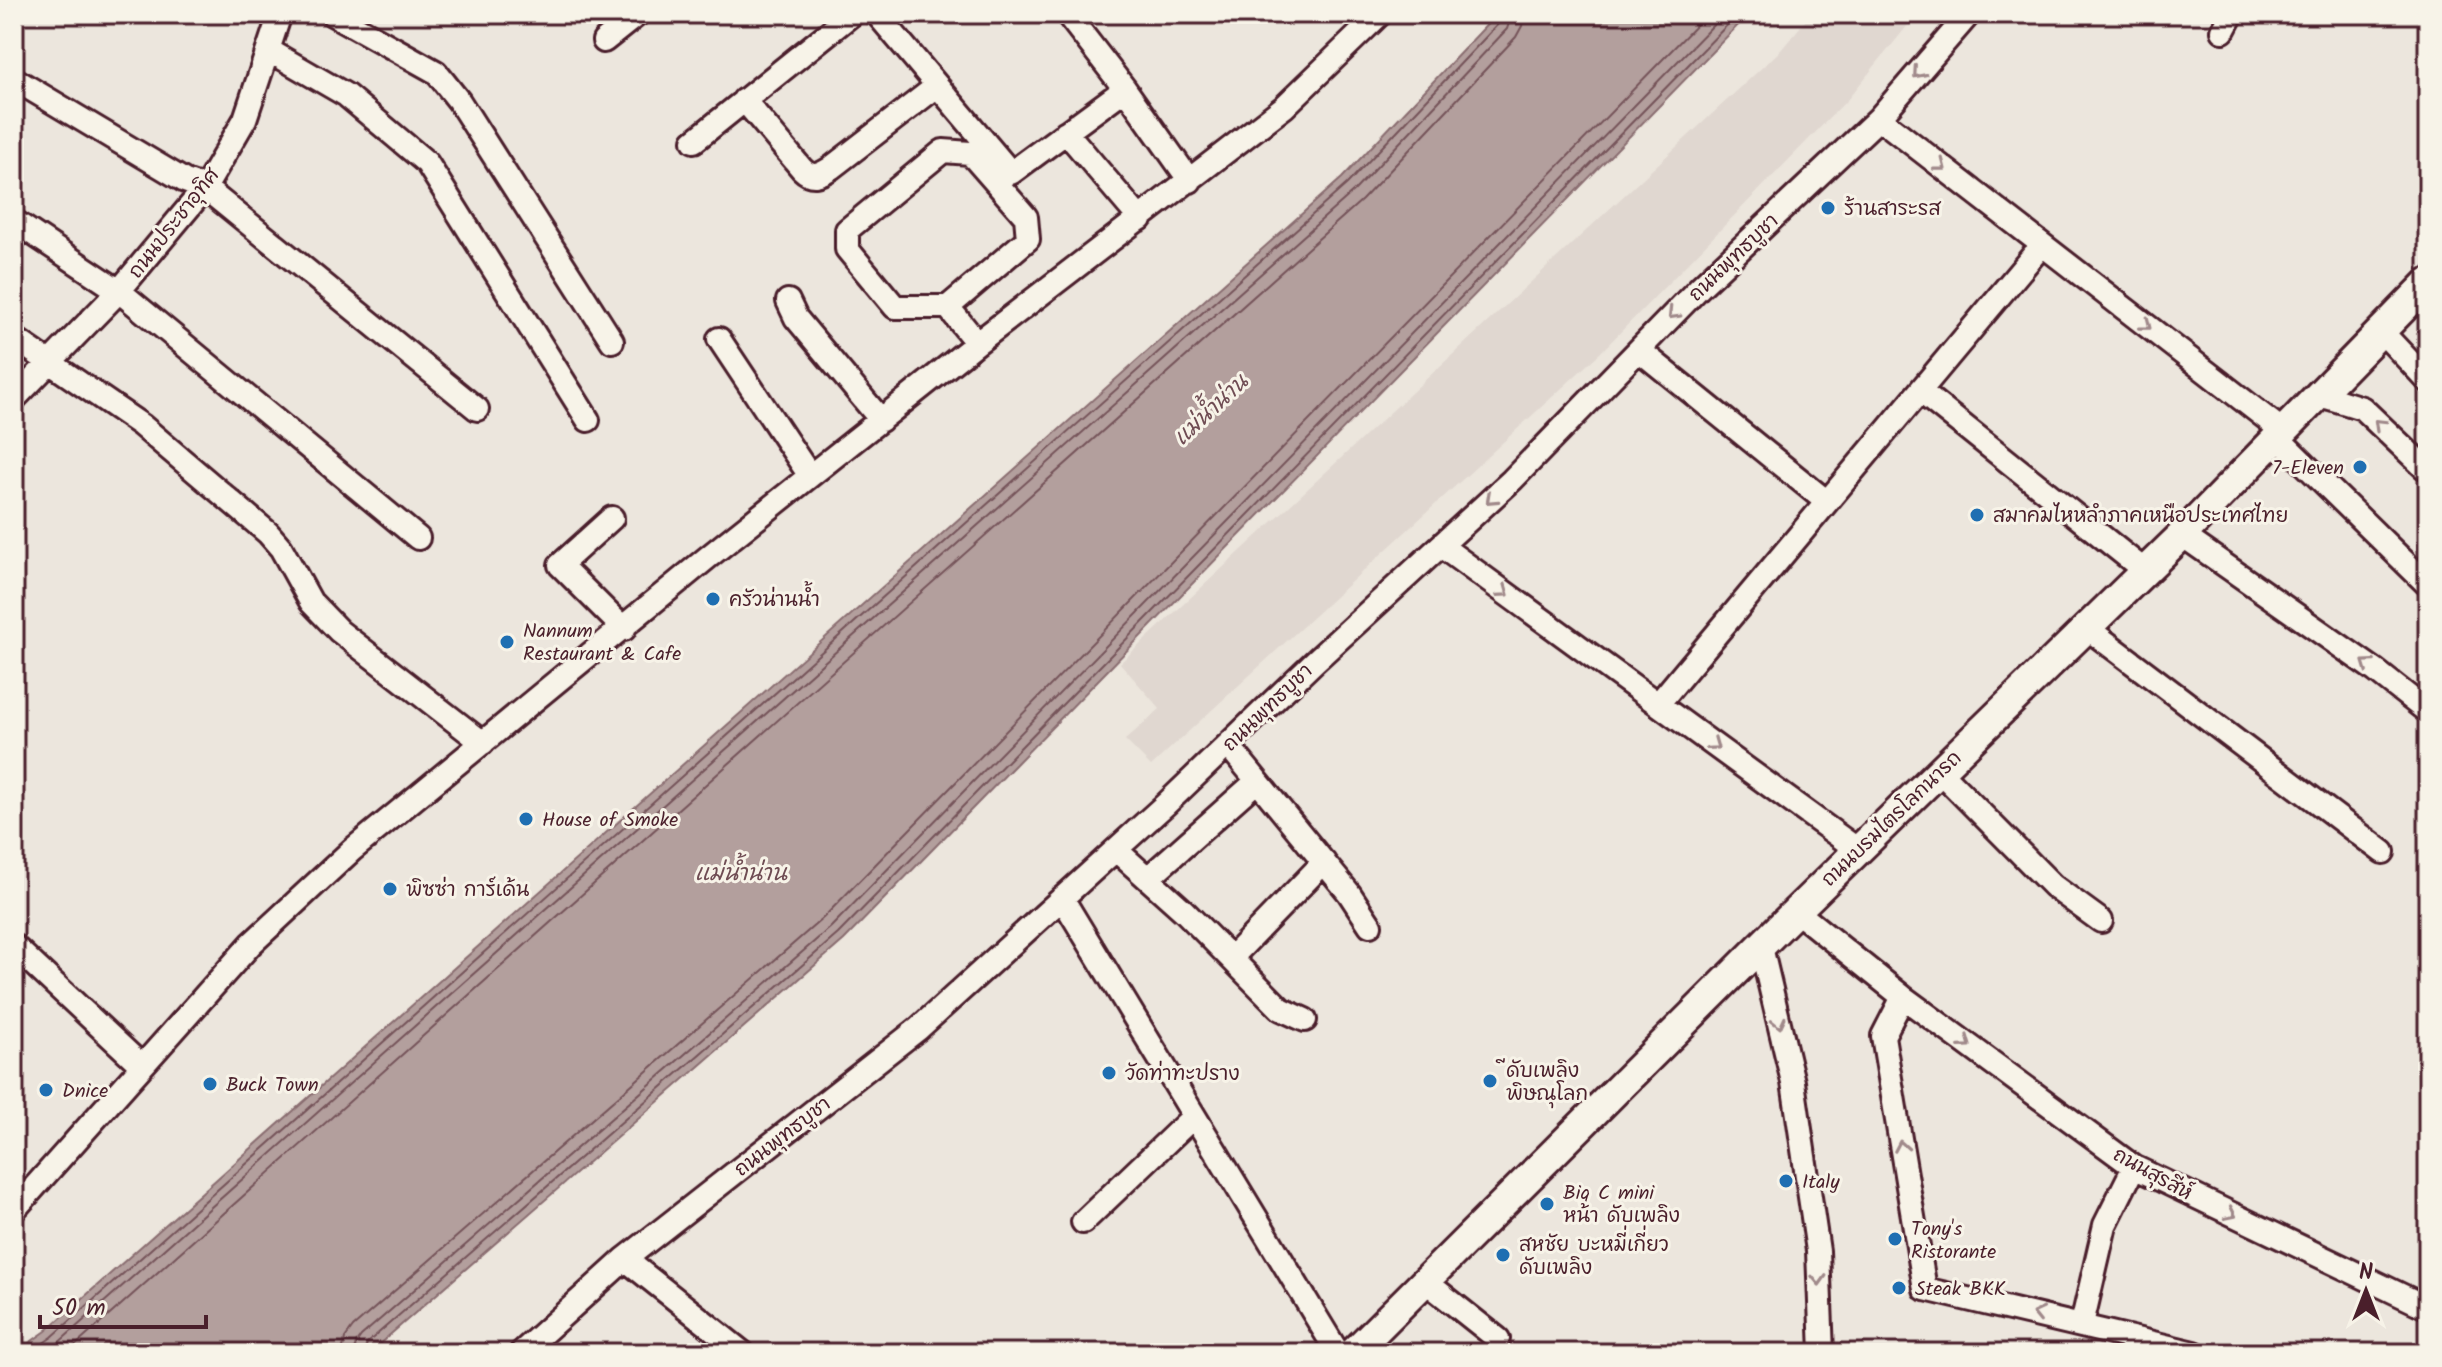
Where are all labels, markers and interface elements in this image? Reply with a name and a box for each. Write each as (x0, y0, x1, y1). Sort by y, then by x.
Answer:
one-way arrow (1914, 64, 1928, 78)
one-way arrow (1932, 157, 1947, 171)
street label: ถนนประชาอุทิศ (121, 161, 229, 286)
place label: ร้านสาระรส (1844, 194, 1941, 226)
marker: ร้านสาระรส (1819, 199, 1837, 217)
street label: ถนนพุทธบูชา (1682, 207, 1787, 310)
one-way arrow (1668, 305, 1683, 319)
one-way arrow (2137, 316, 2152, 330)
water label: แม่น้ำน่าน (1163, 362, 1258, 455)
one-way arrow (2374, 419, 2388, 433)
place label: 7-Eleven (2272, 453, 2344, 485)
marker: 7-Eleven (2351, 458, 2369, 476)
one-way arrow (1486, 490, 1500, 505)
place label: สมาคมไหหลำภาคเหนือประเทศไทย (1993, 501, 2288, 533)
marker: สมาคมไหหลำภาคเหนือประเทศไทย (1968, 506, 1986, 524)
place label: ครัวน่านน้ำ (729, 580, 820, 617)
one-way arrow (1495, 582, 1510, 597)
marker: ครัวน่านน้ำ (704, 590, 722, 608)
place label: Nannum Restaurant & Cafe (523, 616, 681, 671)
marker: Nannum Restaurant & Cafe (498, 633, 516, 651)
street label: ถนนพุทธบูชา (1216, 657, 1321, 760)
one-way arrow (2361, 659, 2375, 674)
one-way arrow (1706, 735, 1720, 750)
street label: ถนนบรมไตรโลกนารถ (1815, 744, 1970, 895)
place label: House of Smoke (542, 805, 678, 837)
marker: House of Smoke (517, 810, 535, 828)
water label: แม่น้ำน่าน (695, 852, 789, 892)
place label: พิซซ่า การ์เด้น (406, 875, 529, 907)
marker: พิซซ่า การ์เด้น (381, 880, 399, 898)
one-way arrow (1770, 1016, 1787, 1030)
one-way arrow (1957, 1034, 1972, 1048)
place label: ีดับเพลิง พิษณุโลก (1495, 1056, 1588, 1111)
place label: วัดท่าทะปราง (1125, 1059, 1240, 1091)
marker: วัดท่าทะปราง (1100, 1064, 1118, 1082)
place label: Buck Town (226, 1070, 319, 1102)
marker: ีดับเพลิง พิษณุโลก (1481, 1072, 1499, 1090)
marker: Buck Town (201, 1075, 219, 1093)
place label: Dnice (62, 1076, 108, 1108)
marker: Dnice (37, 1081, 55, 1099)
street label: ถนนพุทธบูชา (728, 1089, 839, 1186)
one-way arrow (1894, 1139, 1911, 1153)
street label: ถนนสุรสีห์ (2106, 1140, 2198, 1210)
place label: Italy (1802, 1167, 1840, 1199)
marker: Italy (1777, 1172, 1795, 1190)
place label: Big C mini หน้า ดับเพลิง (1563, 1178, 1680, 1233)
marker: Big C mini หน้า ดับเพลิง (1538, 1195, 1556, 1213)
one-way arrow (2222, 1204, 2237, 1220)
place label: Tony's Ristorante (1911, 1214, 1996, 1269)
place label: สหชัย บะหมี่เกี่ยว ดับเพลิง (1519, 1225, 1669, 1285)
marker: Tony's Ristorante (1886, 1230, 1904, 1248)
marker: สหชัย บะหมี่เกี่ยว ดับเพลิง (1494, 1246, 1512, 1264)
north arrow (2326, 1251, 2406, 1331)
text: N (2359, 1256, 2373, 1291)
one-way arrow (1811, 1274, 1828, 1287)
place label: Steak BKK (1915, 1274, 2006, 1306)
scale bar (40, 1279, 206, 1329)
marker: Steak BKK (1890, 1279, 1908, 1297)
text: 50 m (52, 1289, 106, 1328)
one-way arrow (2031, 1306, 2045, 1323)

